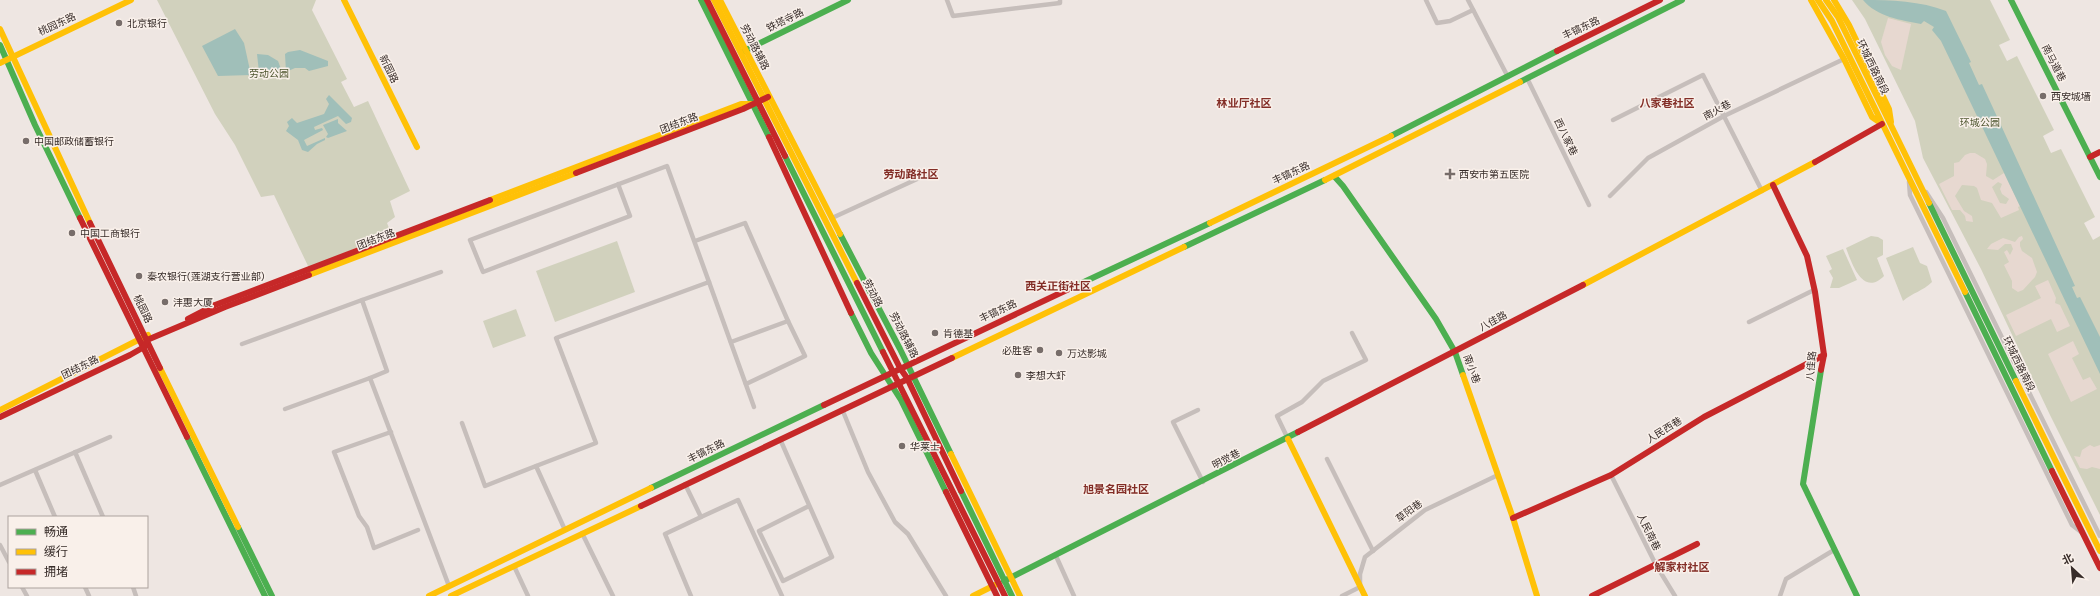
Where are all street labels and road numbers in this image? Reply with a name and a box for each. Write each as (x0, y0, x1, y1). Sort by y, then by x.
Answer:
street label: 铁塔寺路 (764, 5, 806, 35)
street label: 桃园东路 (36, 10, 78, 38)
street label: 丰镐东路 (1560, 14, 1602, 42)
street label: 劳动路辅路 (738, 22, 772, 72)
street label: 环城西路南段 (1854, 37, 1892, 97)
street label: 南马道巷 (2039, 42, 2069, 84)
street label: 新园路 (377, 53, 401, 85)
street label: 南火巷 (1701, 97, 1733, 123)
street label: 团结东路 (658, 110, 700, 136)
street label: 西八家巷 (1551, 116, 1581, 158)
street label: 丰镐东路 (1270, 159, 1312, 187)
street label: 团结东路 (355, 226, 397, 252)
street label: 劳动路 (860, 277, 886, 309)
street label: 桃园路 (131, 293, 155, 325)
street label: 丰镐东路 (977, 297, 1019, 325)
street label: 八佳路 (1477, 308, 1509, 334)
street label: 劳动路辅路 (887, 310, 921, 360)
street label: 环城西路南段 (2000, 334, 2038, 394)
street label: 八佳路 (1803, 350, 1819, 382)
street label: 团结东路 (59, 352, 101, 382)
street label: 南小巷 (1461, 353, 1483, 385)
street label: 人民西巷 (1644, 414, 1684, 446)
street label: 丰镐东路 (685, 436, 727, 466)
street label: 明觉巷 (1210, 446, 1242, 472)
street label: 草阳巷 (1393, 497, 1425, 525)
street label: 人民南巷 (1634, 511, 1664, 553)

